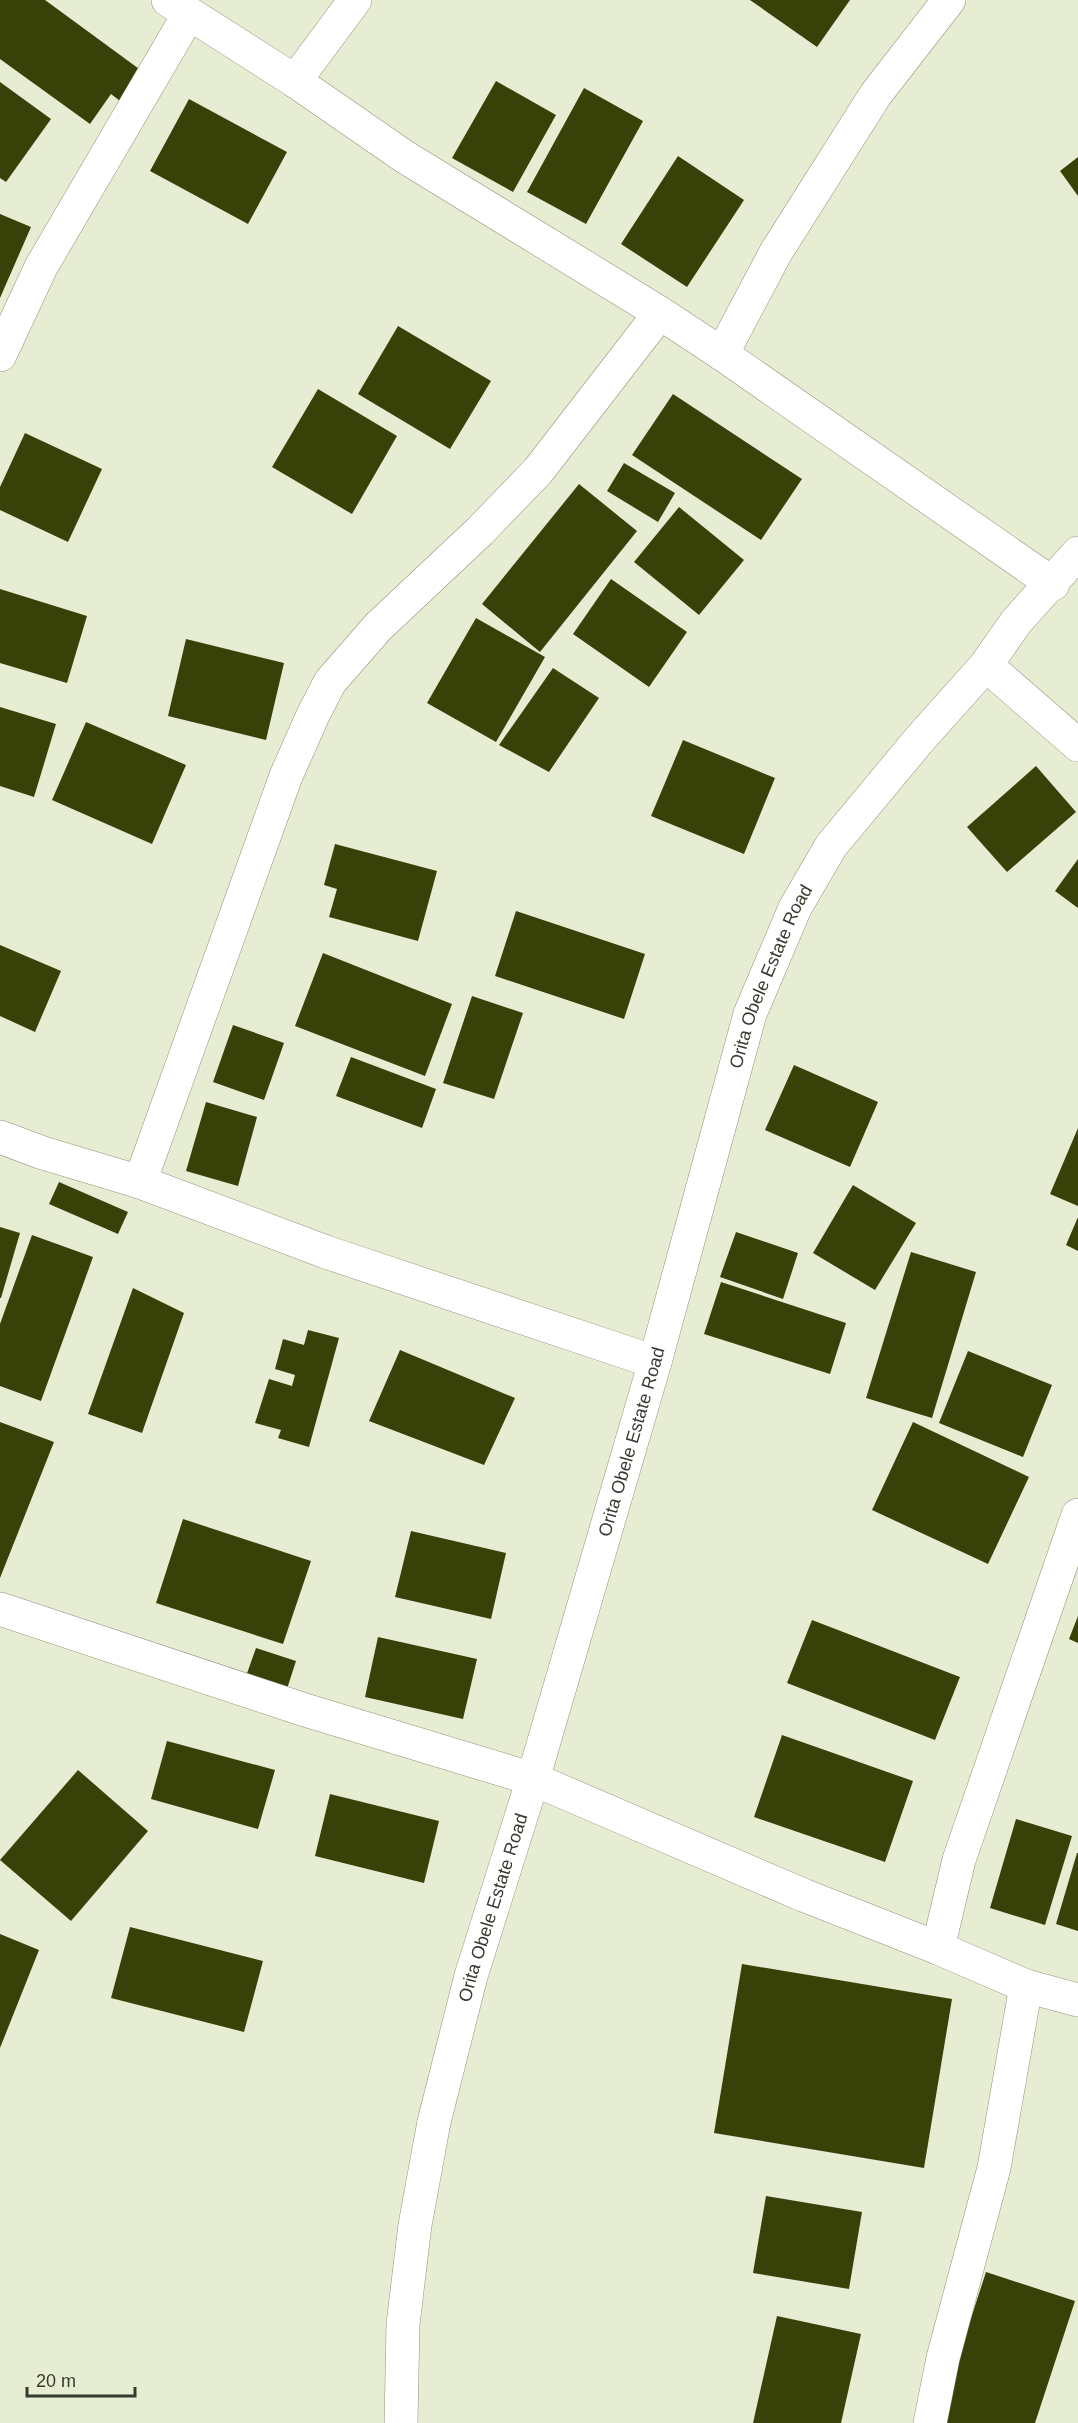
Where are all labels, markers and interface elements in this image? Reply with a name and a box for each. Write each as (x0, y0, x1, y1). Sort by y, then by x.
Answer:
street label: Orita Obele Estate Road (726, 881, 816, 1071)
street label: Orita Obele Estate Road (595, 1345, 669, 1539)
street label: Orita Obele Estate Road (455, 1811, 532, 2004)
scale bar (27, 2360, 135, 2398)
text: 20 m (36, 2371, 76, 2391)

